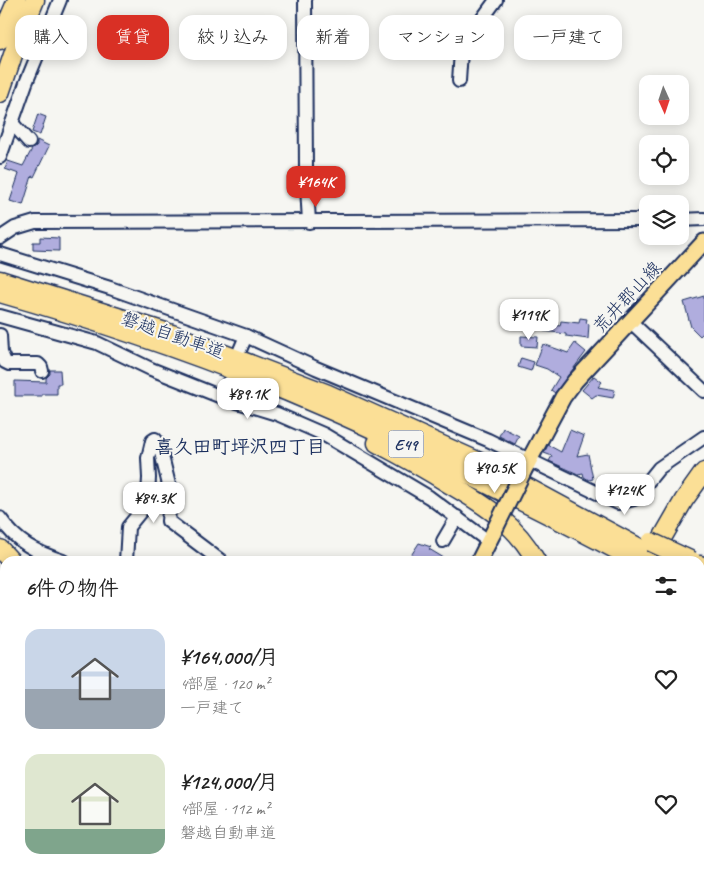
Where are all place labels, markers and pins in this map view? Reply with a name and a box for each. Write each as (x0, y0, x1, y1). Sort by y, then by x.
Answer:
pin: ¥164K (281, 166, 351, 208)
pin: ¥119K (494, 298, 564, 341)
pin: ¥89.1K (207, 378, 289, 420)
pin: ¥90.5K (454, 452, 536, 494)
pin: ¥124K (590, 474, 660, 516)
pin: ¥84.3K (113, 482, 195, 524)

